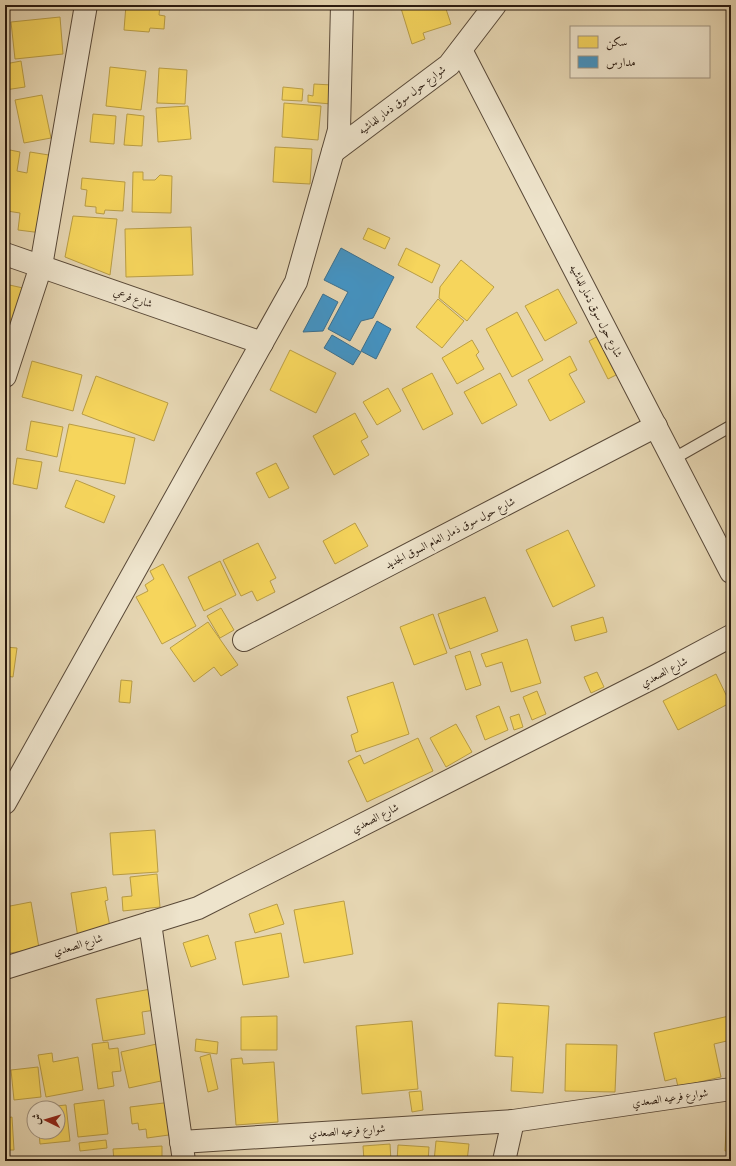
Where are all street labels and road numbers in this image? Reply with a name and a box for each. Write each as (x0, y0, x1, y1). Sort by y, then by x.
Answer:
street label: شوارع حول سوق ذمار للماشيه (356, 63, 450, 140)
street label: شارع حول سوق ذمار للماشيه (564, 262, 625, 361)
street label: شارع فرعي (111, 285, 154, 314)
street label: شارع حول سوق ذمار العام السوق الجديد (383, 494, 519, 574)
street label: شارع الصعدي (638, 654, 691, 692)
street label: شارع الصعدي (349, 801, 402, 838)
street label: شارع الصعدي (52, 931, 105, 962)
street label: شوارع فرعيه الصعدي (631, 1086, 709, 1113)
street label: شوارع فرعيه الصعدي (308, 1122, 386, 1143)

